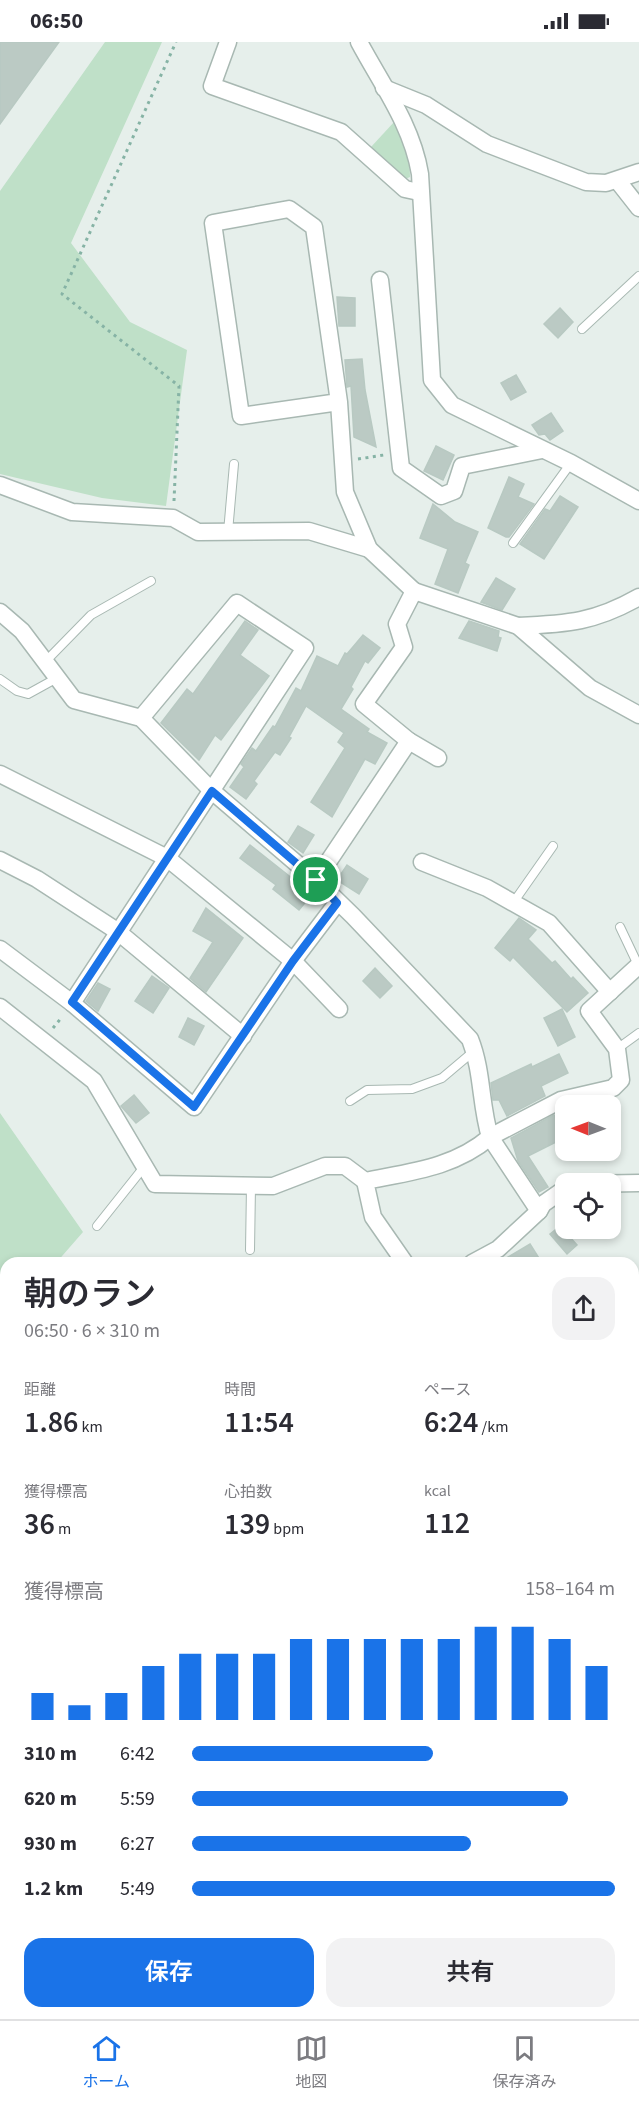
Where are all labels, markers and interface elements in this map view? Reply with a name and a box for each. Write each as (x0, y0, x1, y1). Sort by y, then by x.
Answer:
text: 06:50 (30, 5, 83, 37)
pin (290, 854, 341, 905)
icon: arrive (299, 863, 332, 896)
north arrow (555, 1095, 621, 1161)
map controls (555, 1095, 621, 1239)
button: locate (555, 1173, 621, 1239)
text: 朝のラン (24, 1271, 156, 1318)
button: share (552, 1277, 615, 1340)
text: 06:50 · 6 × 310 m (24, 1317, 160, 1345)
text: 距離 (24, 1379, 56, 1401)
text: 時間 (224, 1379, 256, 1401)
text: ペース (424, 1379, 471, 1401)
text: 1.86 (24, 1401, 78, 1444)
text: 11:54 (224, 1401, 294, 1444)
text: 6:24 (424, 1401, 478, 1444)
text: km (78, 1416, 103, 1438)
text: /km (478, 1416, 508, 1438)
text: kcal (424, 1480, 451, 1502)
text: 獲得標高 (24, 1481, 88, 1503)
text: 心拍数 (224, 1481, 272, 1503)
text: 112 (424, 1502, 470, 1545)
text: 36 (24, 1503, 55, 1546)
text: 139 (224, 1503, 270, 1546)
text: m (55, 1518, 71, 1540)
text: bpm (270, 1518, 304, 1540)
text: 158–164 m (525, 1575, 615, 1603)
text: 獲得標高 (24, 1578, 104, 1606)
text: 310 m (24, 1740, 77, 1768)
text: 6:42 (120, 1740, 155, 1768)
text: 620 m (24, 1785, 77, 1813)
text: 5:59 (120, 1785, 155, 1813)
text: 930 m (24, 1830, 77, 1858)
text: 6:27 (120, 1830, 155, 1858)
text: 1.2 km (24, 1875, 83, 1903)
text: 5:49 (120, 1875, 155, 1903)
button: 保存 (24, 1938, 314, 2007)
button: 共有 (326, 1938, 615, 2007)
tab: ホーム (82, 2032, 130, 2093)
tab: 地図 (295, 2032, 328, 2093)
tab: 保存済み (493, 2032, 557, 2093)

